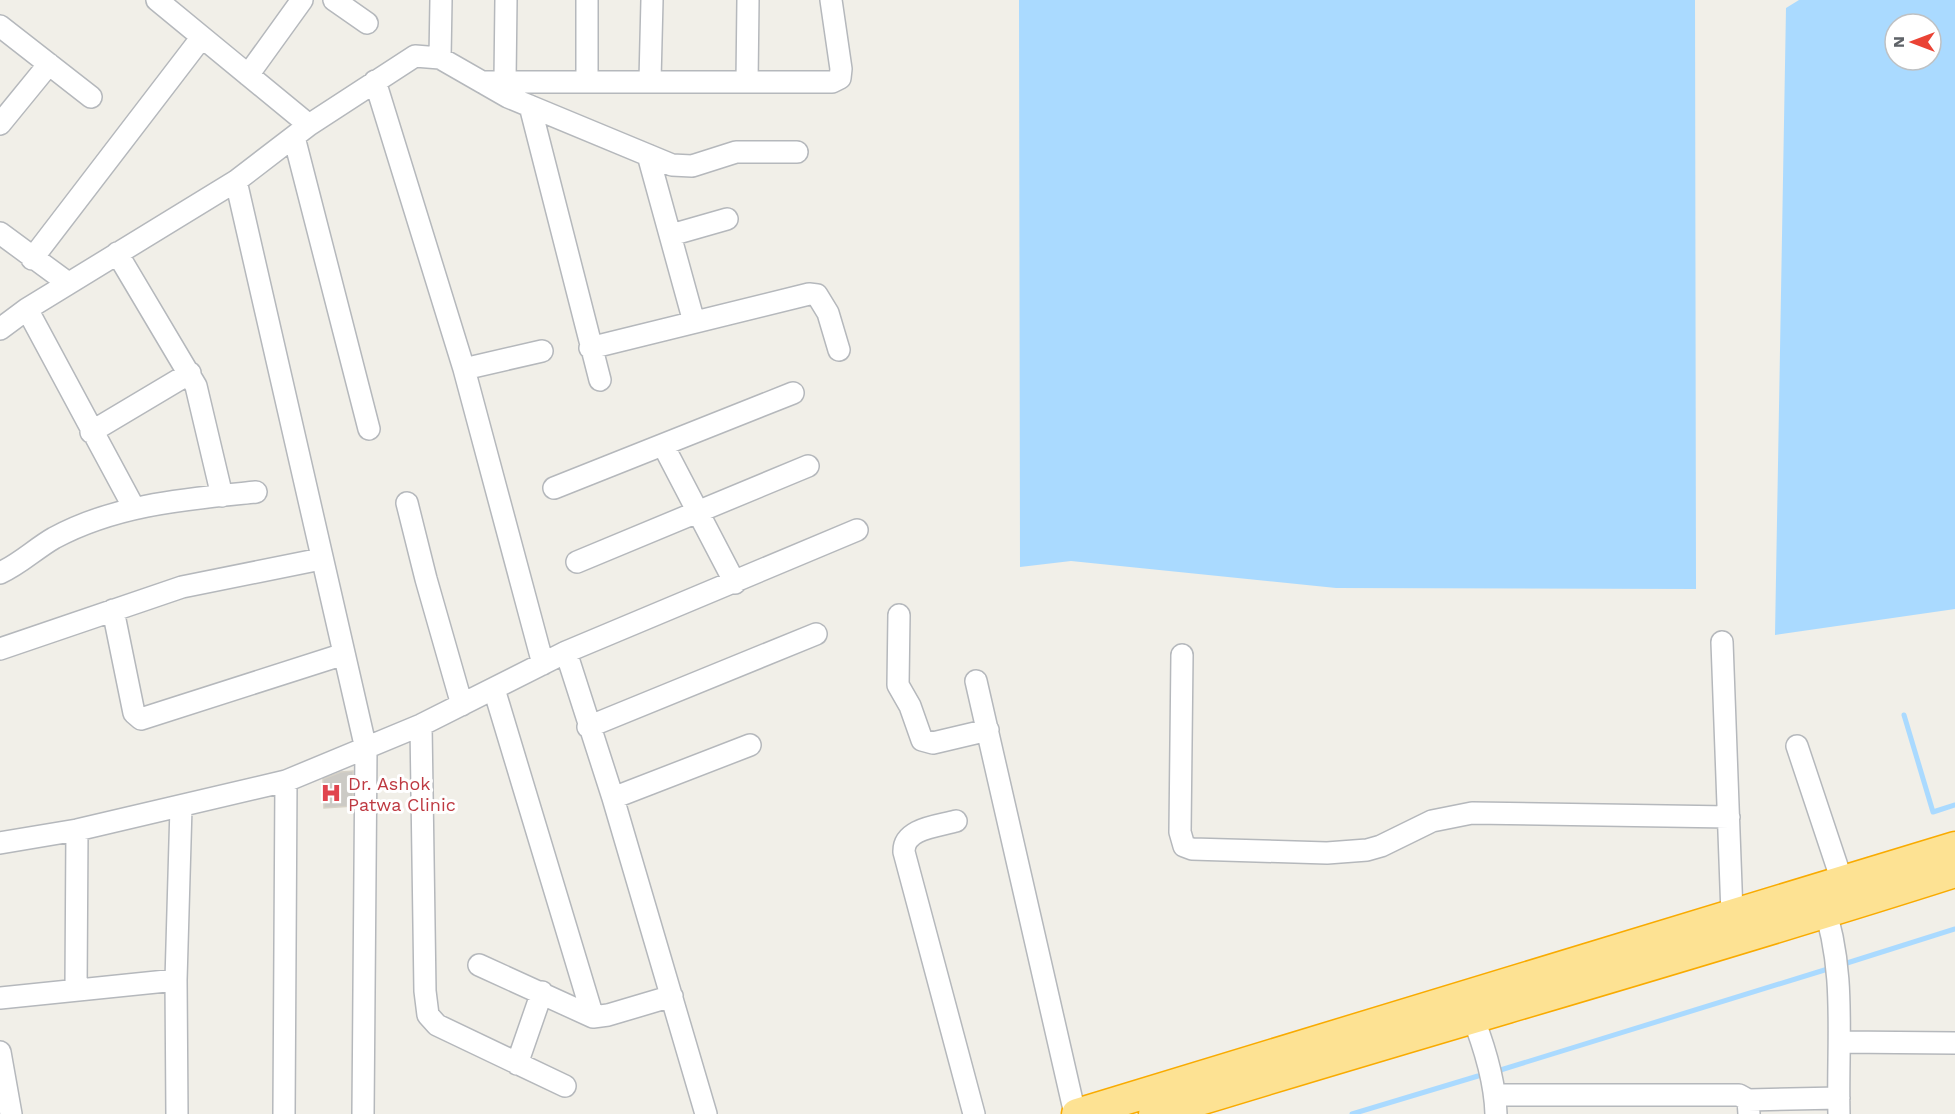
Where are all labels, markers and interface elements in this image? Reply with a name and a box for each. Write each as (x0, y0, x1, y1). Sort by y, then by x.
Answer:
north arrow (1883, 12, 1943, 72)
text: N (1889, 36, 1908, 48)
place label: Dr. Ashok Patwa Clinic (348, 773, 456, 815)
hospital icon: Dr. Ashok Patwa Clinic (319, 781, 343, 805)

